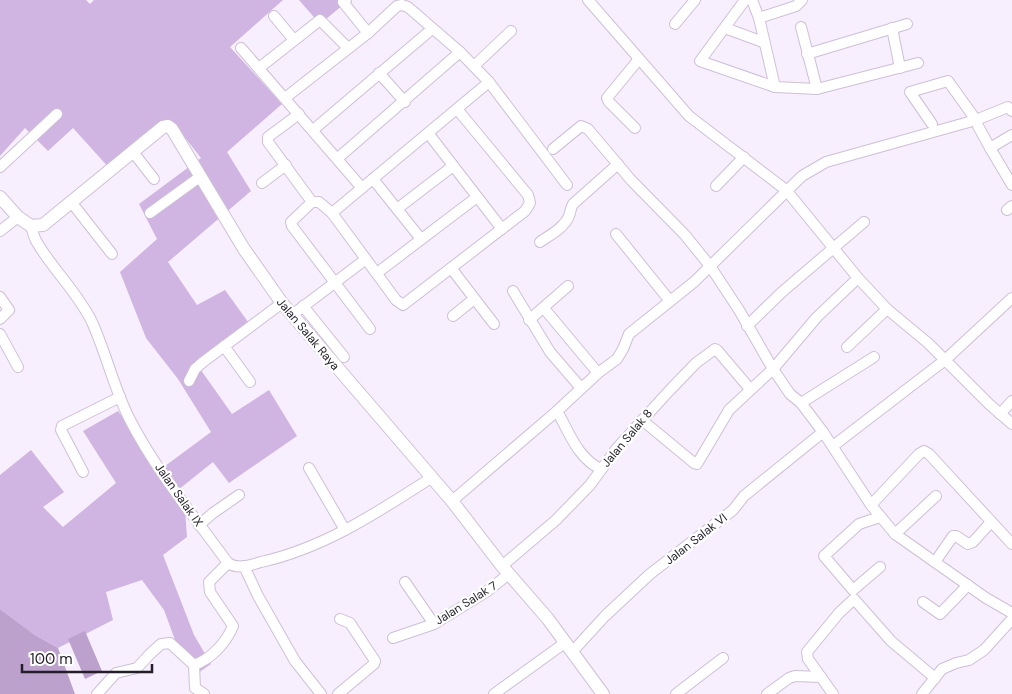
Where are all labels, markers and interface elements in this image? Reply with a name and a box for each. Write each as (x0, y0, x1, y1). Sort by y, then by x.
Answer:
street label: Jalan Salak Raya (273, 294, 343, 374)
street label: Jalan Salak 8 (598, 406, 656, 470)
street label: Jalan Salak IX (151, 460, 207, 530)
street label: Jalan Salak VI (662, 510, 730, 568)
street label: Jalan Salak 7 (432, 578, 500, 628)
scale bar (22, 642, 152, 674)
text: 100 m (30, 649, 73, 669)

